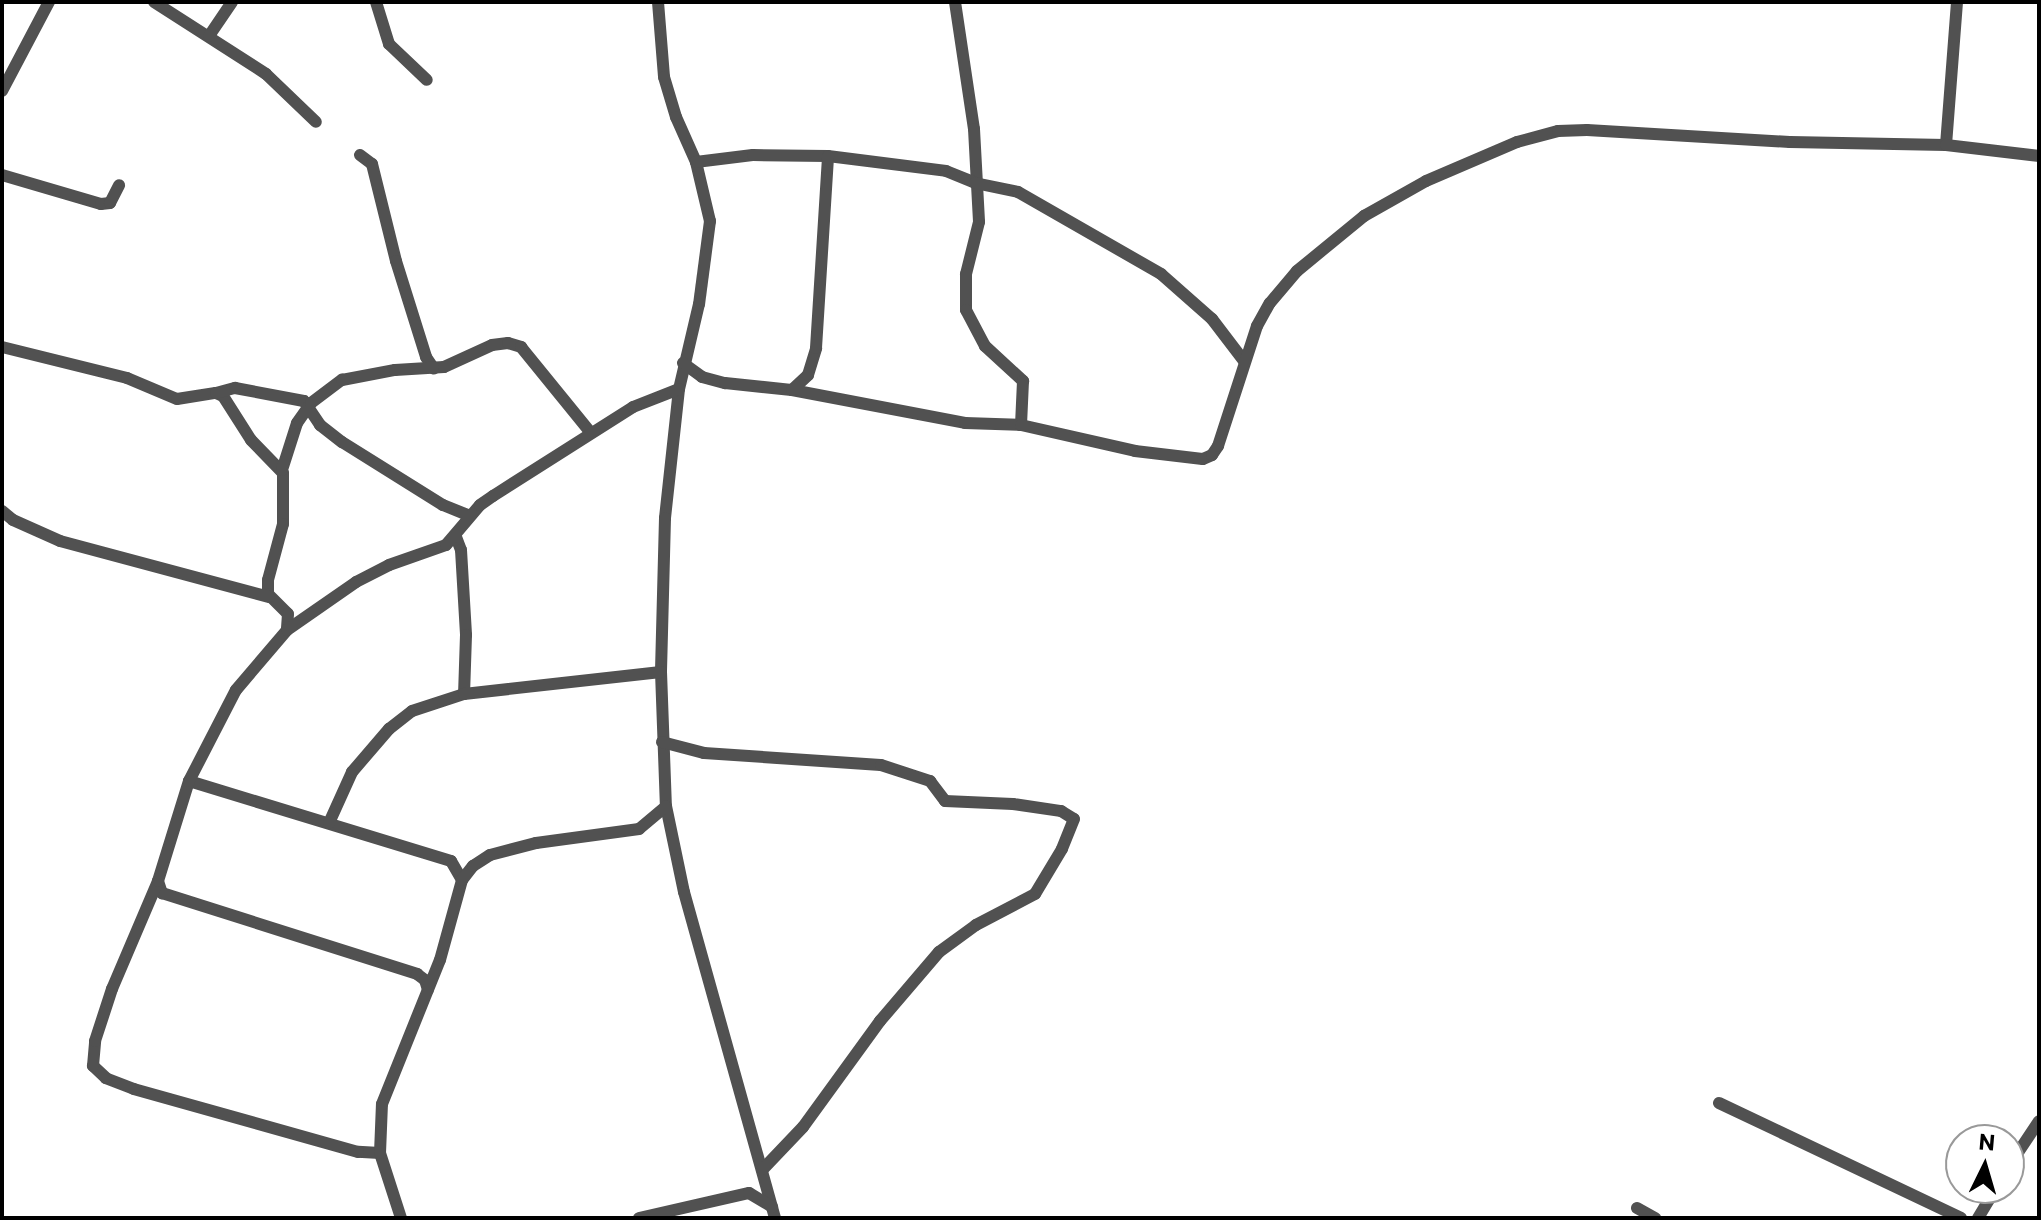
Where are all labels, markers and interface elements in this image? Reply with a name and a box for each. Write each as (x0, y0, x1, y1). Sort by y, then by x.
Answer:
north arrow (1945, 1124, 2025, 1204)
text: N (1978, 1127, 1996, 1156)

